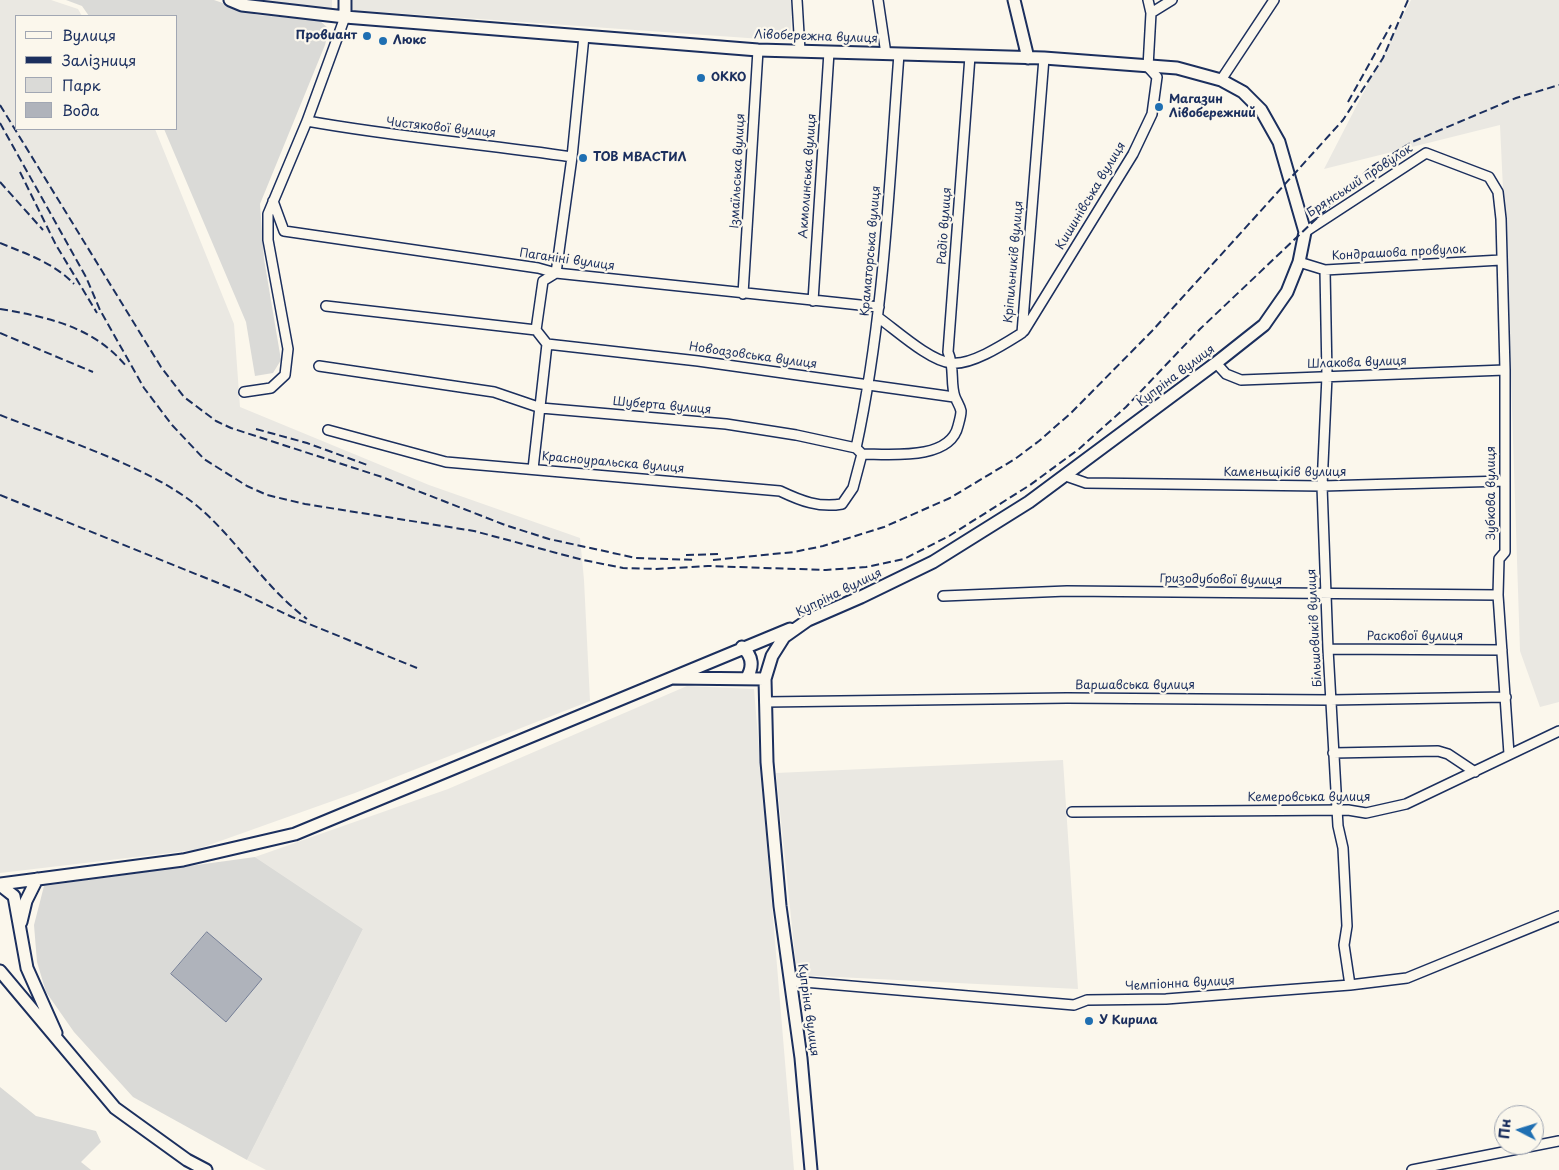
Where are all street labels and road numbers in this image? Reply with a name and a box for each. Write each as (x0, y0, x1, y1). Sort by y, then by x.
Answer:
street label: Лівобережна вулиця (754, 28, 878, 46)
street label: Ізмаїльська вулиця (728, 113, 748, 229)
street label: Акмолинська вулиця (796, 113, 820, 239)
street label: Чистякової вулиця (385, 115, 497, 141)
street label: Кишинівська вулиця (1053, 140, 1129, 252)
street label: Брянський провулок (1305, 142, 1415, 220)
street label: Краматорська вулиця (858, 185, 884, 317)
street label: Радіо вулиця (935, 187, 955, 265)
street label: Кріпильників вулиця (1001, 200, 1027, 324)
street label: Кондрашова провулок (1332, 242, 1466, 264)
street label: Паганіні вулиця (518, 246, 616, 274)
street label: Новоазовська вулиця (688, 340, 818, 372)
street label: Купріна вулиця (1134, 342, 1218, 410)
street label: Шлакова вулиця (1307, 354, 1407, 372)
street label: Шуберта вулиця (612, 395, 712, 417)
street label: Зубкова вулиця (1485, 446, 1499, 540)
street label: Красноуральска вулиця (541, 450, 685, 476)
street label: Каменьщіків вулиця (1224, 466, 1346, 480)
street label: Купріна вулиця (794, 566, 884, 620)
street label: Більшовиків вулиця (1305, 568, 1325, 688)
street label: Гризодубової вулиця (1160, 572, 1282, 588)
street label: Раскової вулиця (1367, 630, 1463, 644)
street label: Варшавська вулиця (1075, 679, 1195, 693)
street label: Кемеровська вулиця (1247, 791, 1371, 805)
street label: Купріна вулиця (794, 963, 822, 1057)
street label: Чемпіонна вулиця (1125, 974, 1235, 994)

